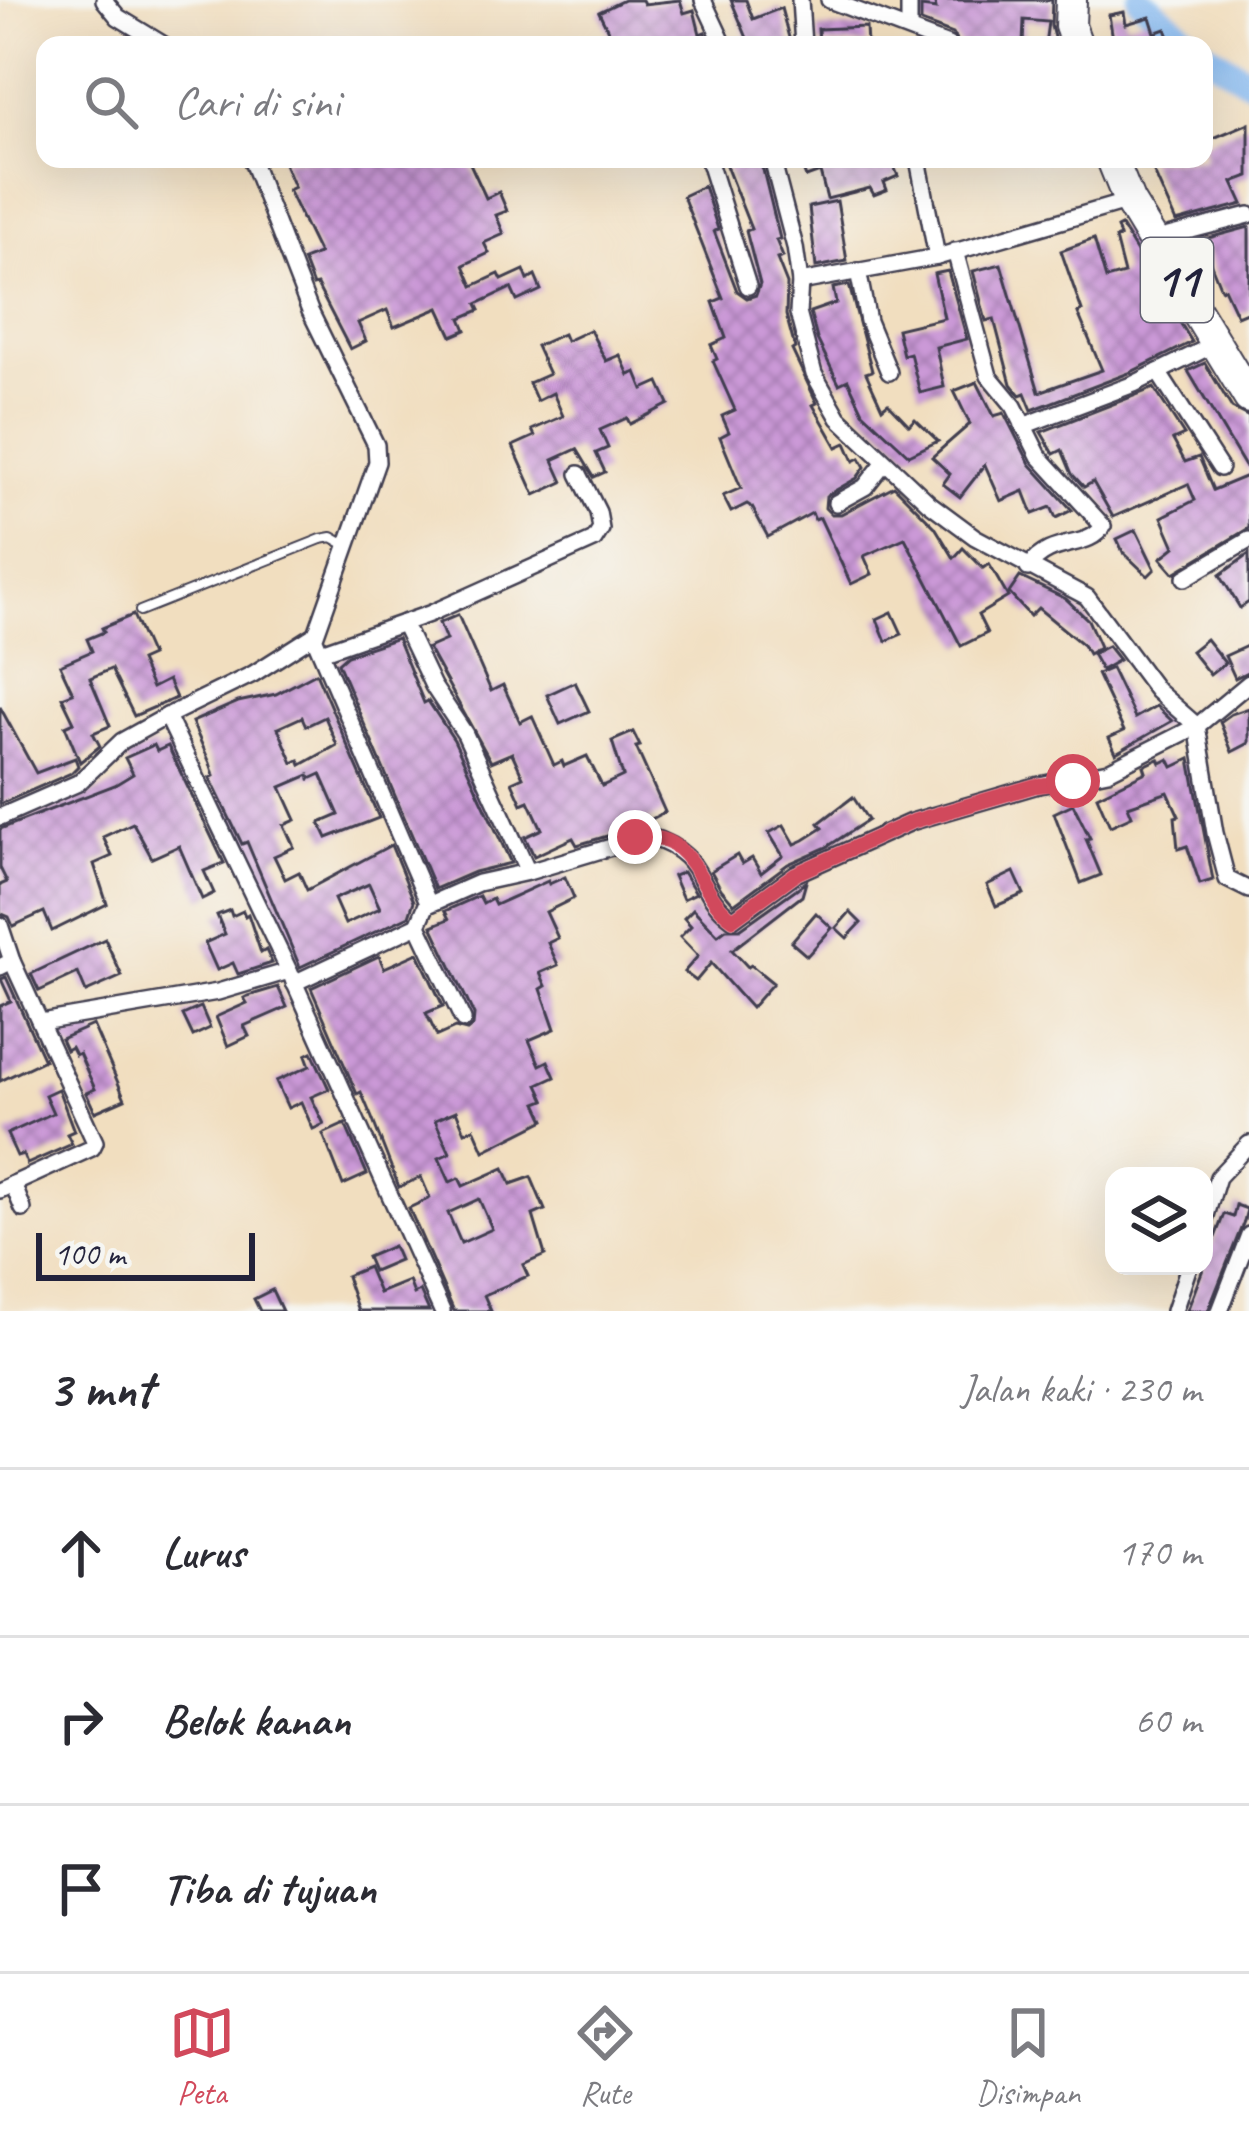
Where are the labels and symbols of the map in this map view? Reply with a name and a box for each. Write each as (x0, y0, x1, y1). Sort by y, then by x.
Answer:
road number: 11 (1141, 238, 1213, 322)
route start (1046, 754, 1100, 808)
route end (608, 810, 662, 864)
scale bar (36, 1227, 255, 1280)

